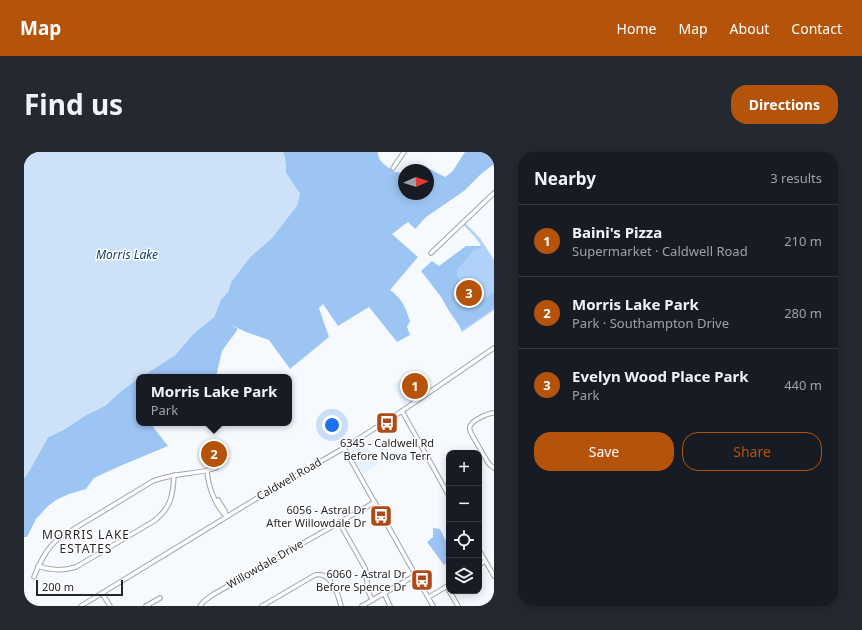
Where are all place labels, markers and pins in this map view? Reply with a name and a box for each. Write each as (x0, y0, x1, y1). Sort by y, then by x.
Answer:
pin: 3 (456, 278, 482, 308)
pin: 1 (402, 371, 428, 401)
bus stop icon: 6345 - Caldwell Rd Before Nova Terr (374, 410, 400, 436)
place label: 6345 - Caldwell Rd Before Nova Terr (340, 435, 434, 463)
pin: 2 (201, 439, 227, 469)
place label: 6056 - Astral Dr After Willowdale Dr (266, 502, 366, 530)
bus stop icon: 6056 - Astral Dr After Willowdale Dr (368, 503, 394, 529)
place label: 6060 - Astral Dr Before Spence Dr (316, 566, 406, 594)
bus stop icon: 6060 - Astral Dr Before Spence Dr (409, 567, 435, 593)

